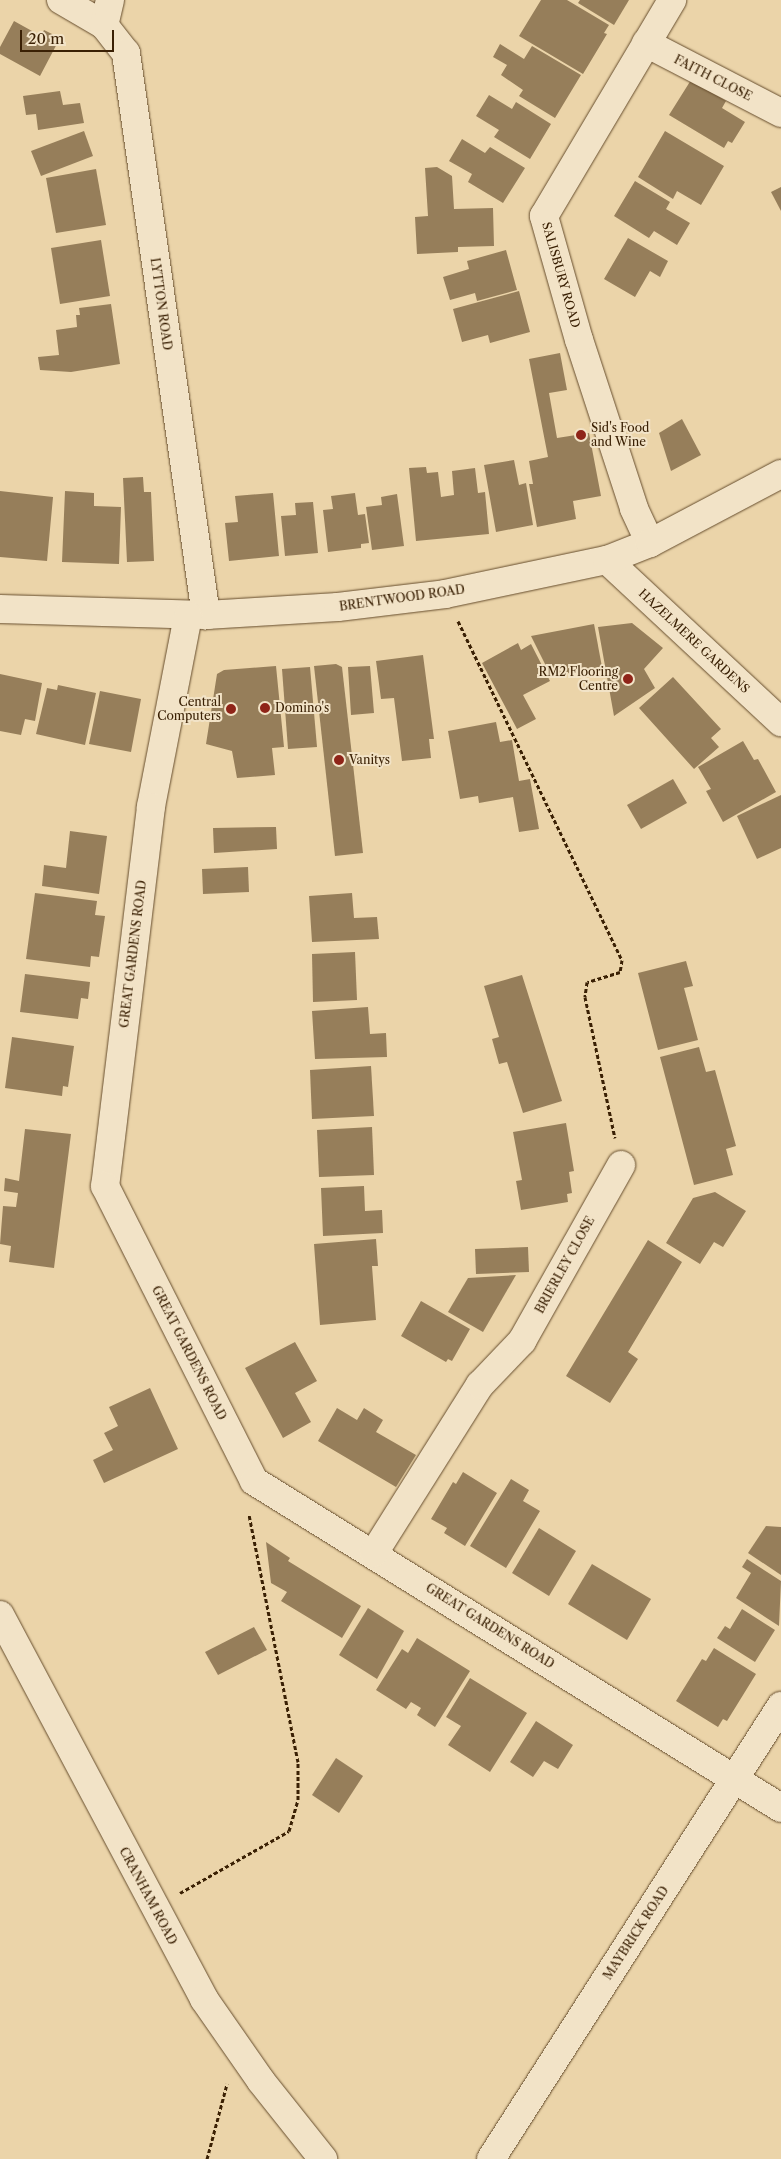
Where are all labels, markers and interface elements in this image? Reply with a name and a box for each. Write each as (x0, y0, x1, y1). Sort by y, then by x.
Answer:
scale bar (22, 20, 116, 52)
text: 20 m (28, 29, 64, 48)
street label: FAITH CLOSE (672, 52, 754, 104)
street label: SALISBURY ROAD (539, 220, 583, 330)
street label: LYTTON ROAD (147, 257, 175, 351)
place label: Sid's Food and Wine (591, 421, 649, 449)
marker: Sid's Food and Wine (575, 429, 587, 441)
street label: BRENTWOOD ROAD (338, 582, 466, 614)
street label: HAZELMERE GARDENS (636, 586, 752, 696)
place label: RM2 Flooring Centre (538, 665, 618, 693)
marker: RM2 Flooring Centre (622, 673, 634, 685)
place label: Central Computers (157, 695, 221, 723)
place label: Domino's (275, 701, 329, 715)
marker: Domino's (259, 702, 271, 714)
marker: Central Computers (225, 703, 237, 715)
place label: Vanitys (349, 753, 390, 767)
marker: Vanitys (333, 754, 345, 766)
street label: GREAT GARDENS ROAD (117, 879, 149, 1029)
street label: BRIERLEY CLOSE (532, 1214, 598, 1316)
street label: GREAT GARDENS ROAD (149, 1283, 229, 1423)
street label: GREAT GARDENS ROAD (423, 1580, 557, 1672)
street label: CRANHAM ROAD (116, 1845, 180, 1947)
street label: MAYBRICK ROAD (600, 1883, 672, 1983)

